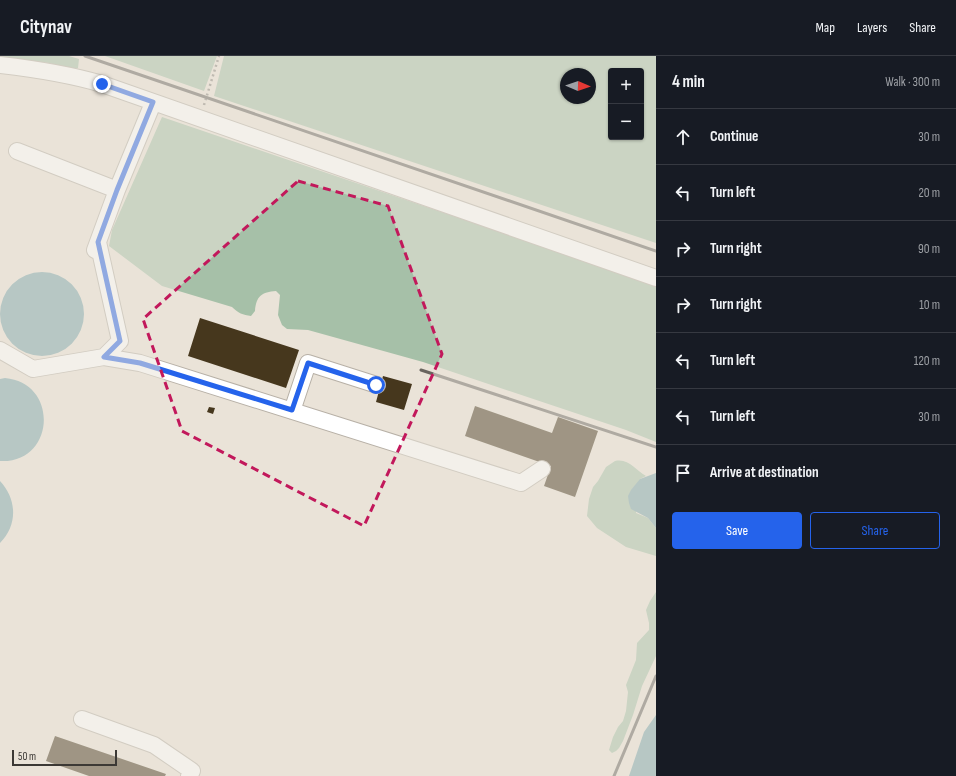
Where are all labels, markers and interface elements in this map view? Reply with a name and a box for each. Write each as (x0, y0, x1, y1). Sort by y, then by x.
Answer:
text: Citynav (20, 16, 72, 39)
text: Map (815, 19, 835, 36)
text: Layers (857, 19, 887, 36)
text: Share (909, 19, 936, 36)
north arrow (560, 68, 596, 104)
map controls (608, 68, 644, 140)
button: + (608, 68, 644, 104)
text: 4 min (672, 72, 705, 92)
text: Walk · 300 m (885, 74, 940, 90)
route end (93, 75, 111, 93)
button: − (608, 104, 644, 140)
icon: ahead (672, 126, 694, 148)
text: Continue (710, 127, 759, 146)
text: 30 m (918, 129, 940, 145)
icon: left (672, 182, 694, 204)
text: Turn left (710, 183, 755, 202)
text: 20 m (918, 185, 940, 201)
icon: right (672, 238, 694, 260)
text: Turn right (710, 239, 762, 258)
text: 90 m (918, 241, 940, 257)
icon: right (672, 294, 694, 316)
text: Turn right (710, 295, 762, 314)
text: 10 m (919, 297, 940, 313)
icon: left (672, 350, 694, 372)
text: Turn left (710, 351, 755, 370)
text: 120 m (914, 353, 940, 369)
route start (367, 376, 385, 394)
icon: left (672, 406, 694, 428)
text: Turn left (710, 407, 755, 426)
text: 30 m (918, 409, 940, 425)
icon: arrive (672, 462, 694, 484)
text: Arrive at destination (710, 463, 819, 482)
button: Save (672, 512, 802, 549)
button: Share (810, 512, 940, 549)
scale bar (12, 748, 117, 767)
text: 50 m (18, 750, 36, 763)

